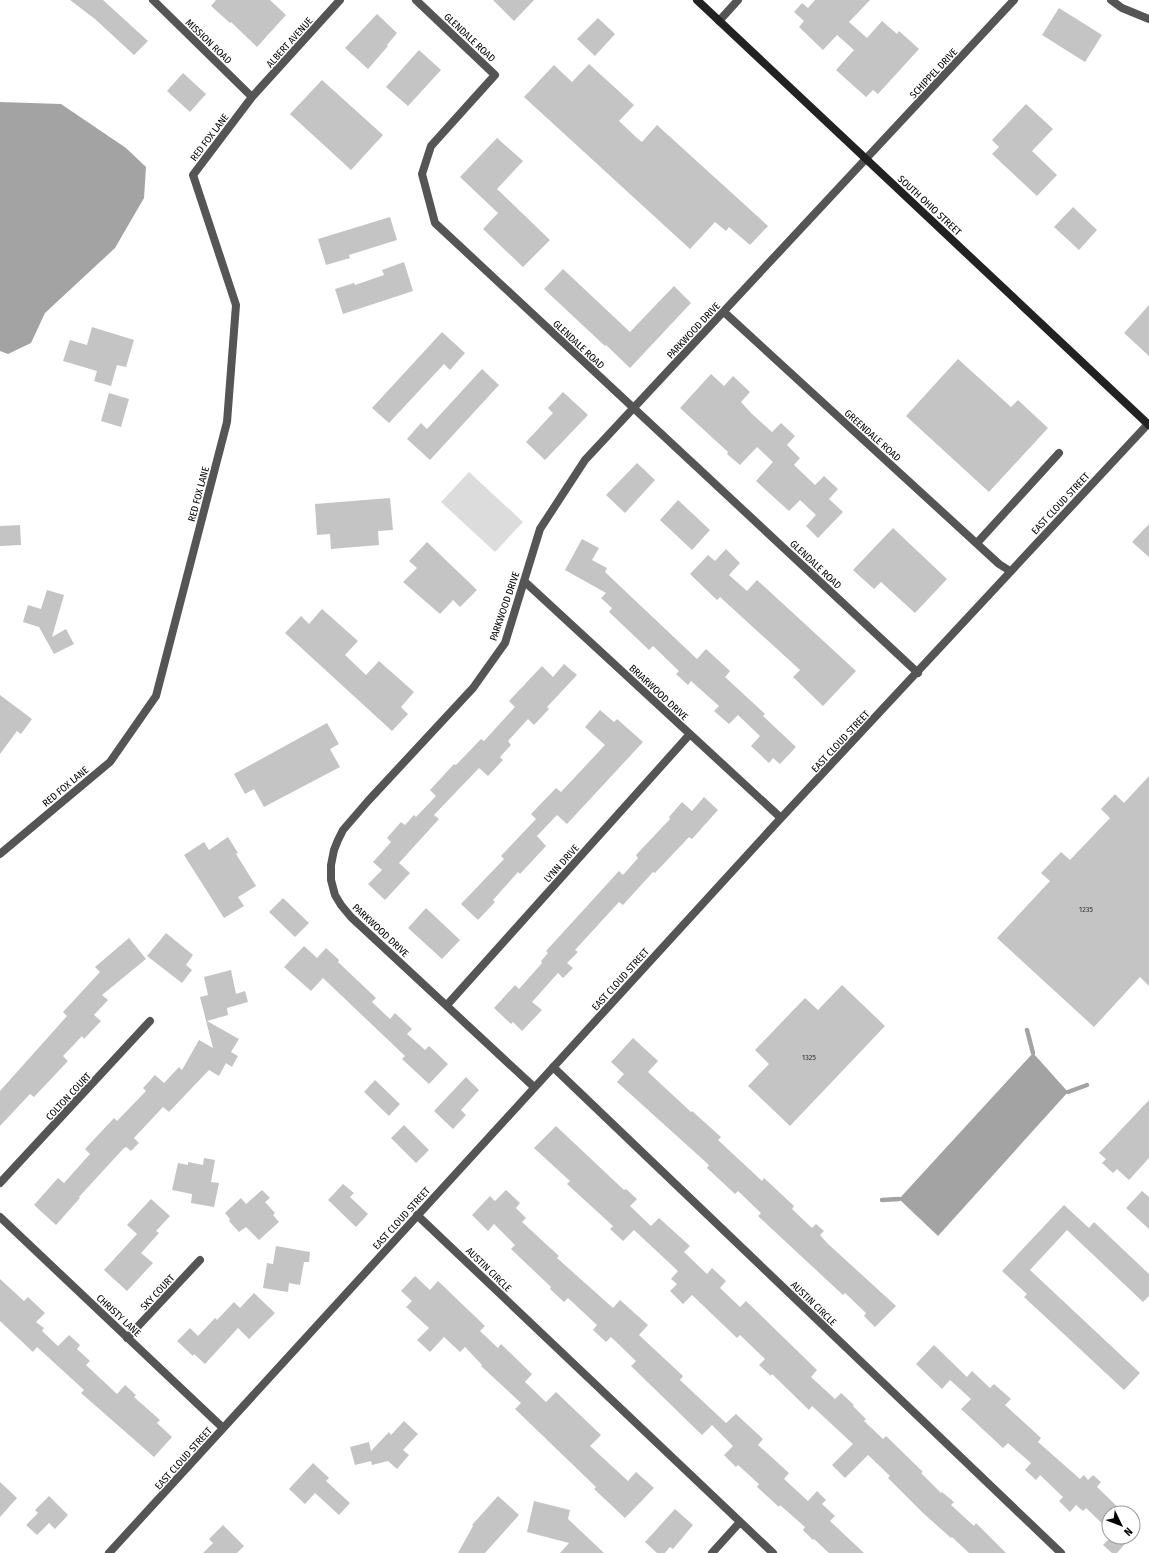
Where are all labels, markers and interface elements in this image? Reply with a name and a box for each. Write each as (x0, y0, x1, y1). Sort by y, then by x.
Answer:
street label: GLENDALE ROAD (441, 11, 498, 65)
street label: ALBERT AVENUE (264, 15, 316, 70)
street label: MISSION ROAD (183, 17, 234, 67)
street label: SCHIPPEL DRIVE (907, 46, 960, 101)
street label: RED FOX LANE (188, 111, 232, 164)
street label: SOUTH OHIO STREET (895, 173, 964, 239)
street label: PARKWOOD DRIVE (665, 300, 723, 361)
street label: GLENDALE ROAD (550, 318, 607, 372)
street label: GREENDALE ROAD (842, 407, 903, 464)
street label: RED FOX LANE (186, 465, 212, 523)
street label: EAST CLOUD STREET (1029, 470, 1093, 537)
street label: GLENDALE ROAD (787, 538, 844, 592)
street label: PARKWOOD DRIVE (487, 570, 523, 643)
street label: BRIARWOOD DRIVE (626, 662, 690, 723)
street label: EAST CLOUD STREET (809, 708, 873, 775)
street label: RED FOX LANE (40, 764, 91, 809)
street label: LYNN DRIVE (542, 842, 582, 885)
street label: PARKWOOD DRIVE (350, 902, 411, 960)
house number: 1235 (1079, 905, 1093, 914)
street label: EAST CLOUD STREET (590, 946, 652, 1013)
house number: 1325 (802, 1053, 816, 1062)
street label: COLTON COURT (44, 1070, 94, 1123)
street label: EAST CLOUD STREET (371, 1185, 433, 1252)
street label: AUSTIN CIRCLE (463, 1245, 514, 1295)
street label: SKY COURT (138, 1272, 178, 1313)
street label: AUSTIN CIRCLE (788, 1279, 839, 1329)
street label: CHRISTY LANE (94, 1292, 143, 1340)
street label: EAST CLOUD STREET (153, 1425, 215, 1492)
north arrow (1101, 1505, 1141, 1545)
text: N (1121, 1525, 1135, 1538)

